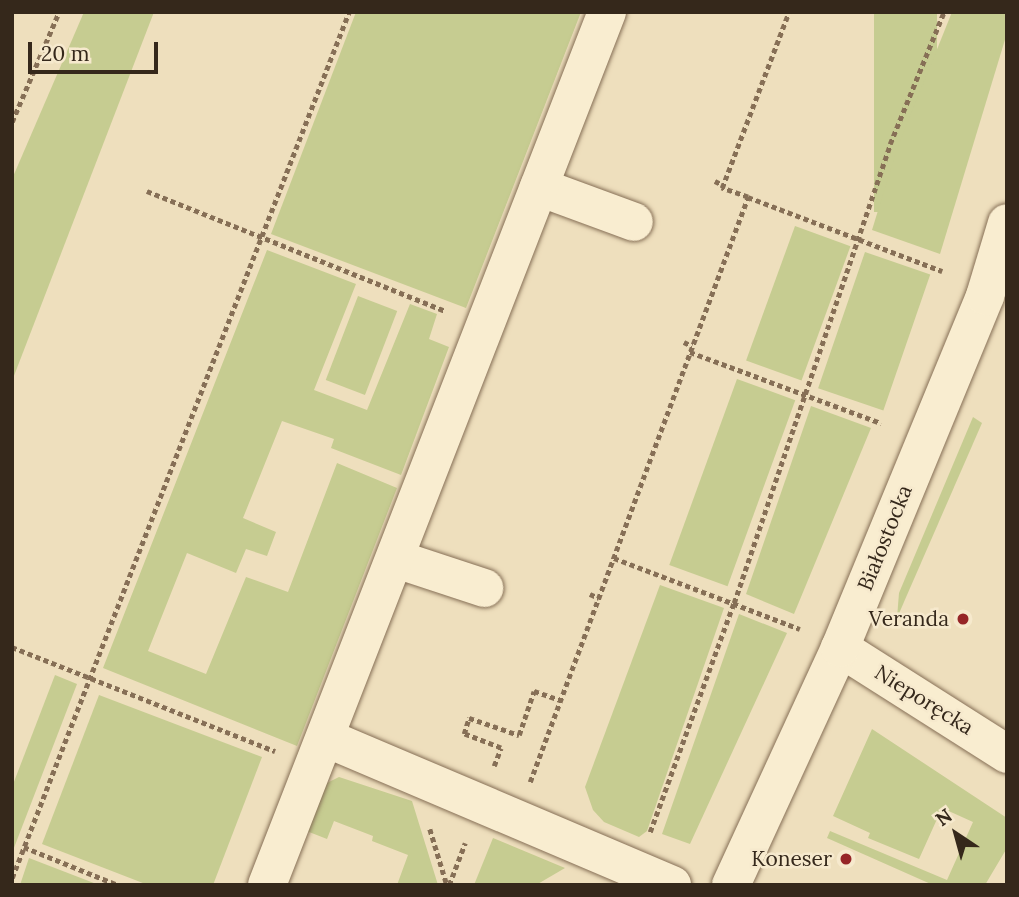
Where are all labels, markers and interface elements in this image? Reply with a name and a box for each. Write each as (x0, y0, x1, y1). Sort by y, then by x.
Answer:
scale bar (32, 28, 161, 72)
text: 20 m (41, 40, 90, 67)
street label: Białostocka (852, 482, 918, 594)
place label: Veranda (869, 606, 949, 632)
marker: Veranda (955, 611, 971, 627)
street label: Nieporęcka (870, 660, 978, 740)
north arrow (921, 799, 991, 869)
text: N (931, 803, 957, 831)
place label: Koneser (751, 846, 832, 872)
marker: Koneser (838, 851, 854, 867)

